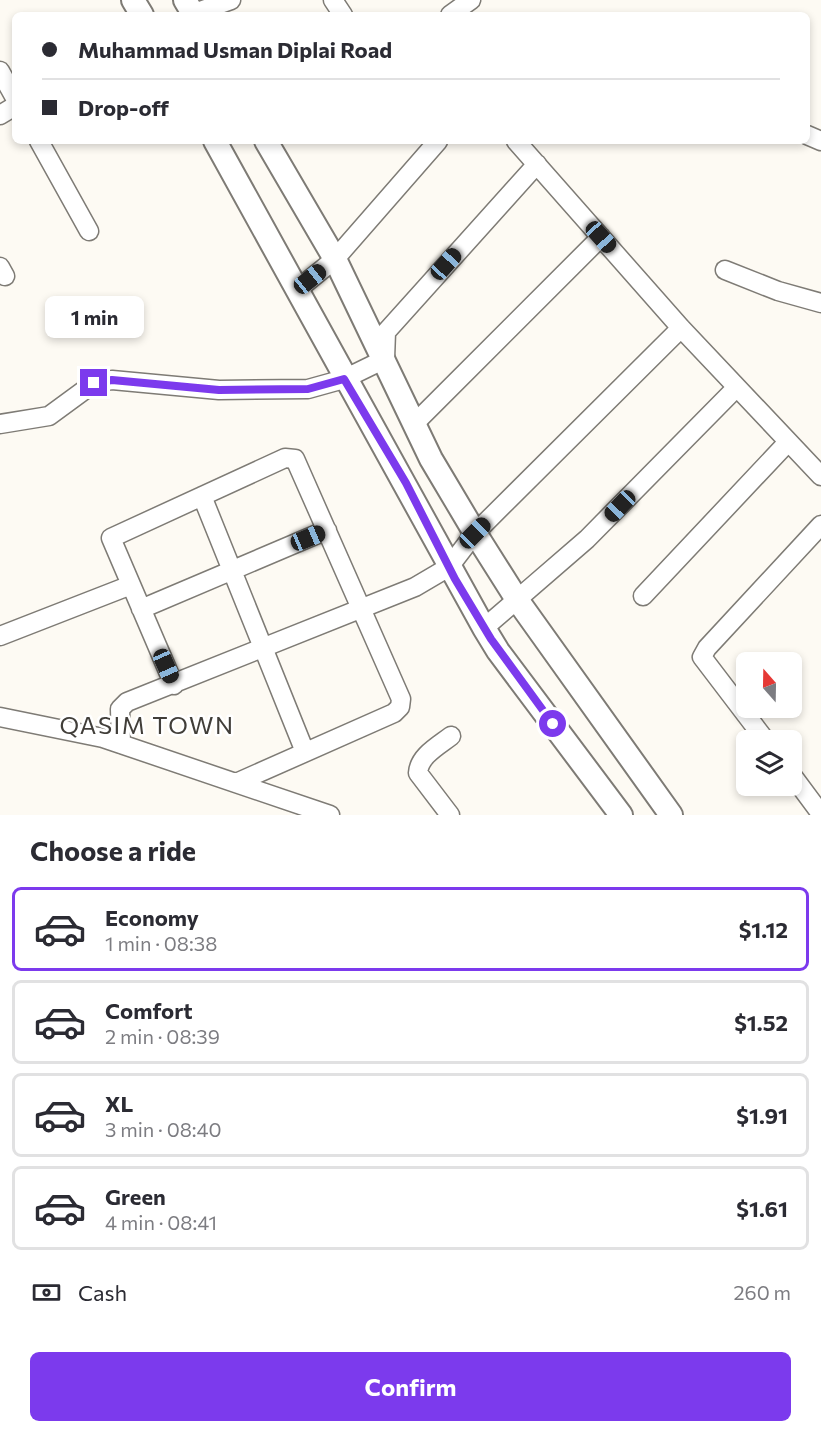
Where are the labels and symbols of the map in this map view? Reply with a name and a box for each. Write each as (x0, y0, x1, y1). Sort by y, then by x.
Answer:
car (582, 218, 620, 256)
car (427, 245, 465, 283)
car (290, 261, 330, 297)
callout: 1 min (44, 296, 144, 338)
route end (80, 369, 107, 396)
car (601, 487, 639, 525)
car (456, 514, 494, 552)
car (288, 523, 328, 553)
car (150, 646, 182, 686)
north arrow (736, 652, 802, 718)
district label: QASIM TOWN (59, 710, 235, 739)
route start (539, 710, 566, 737)

